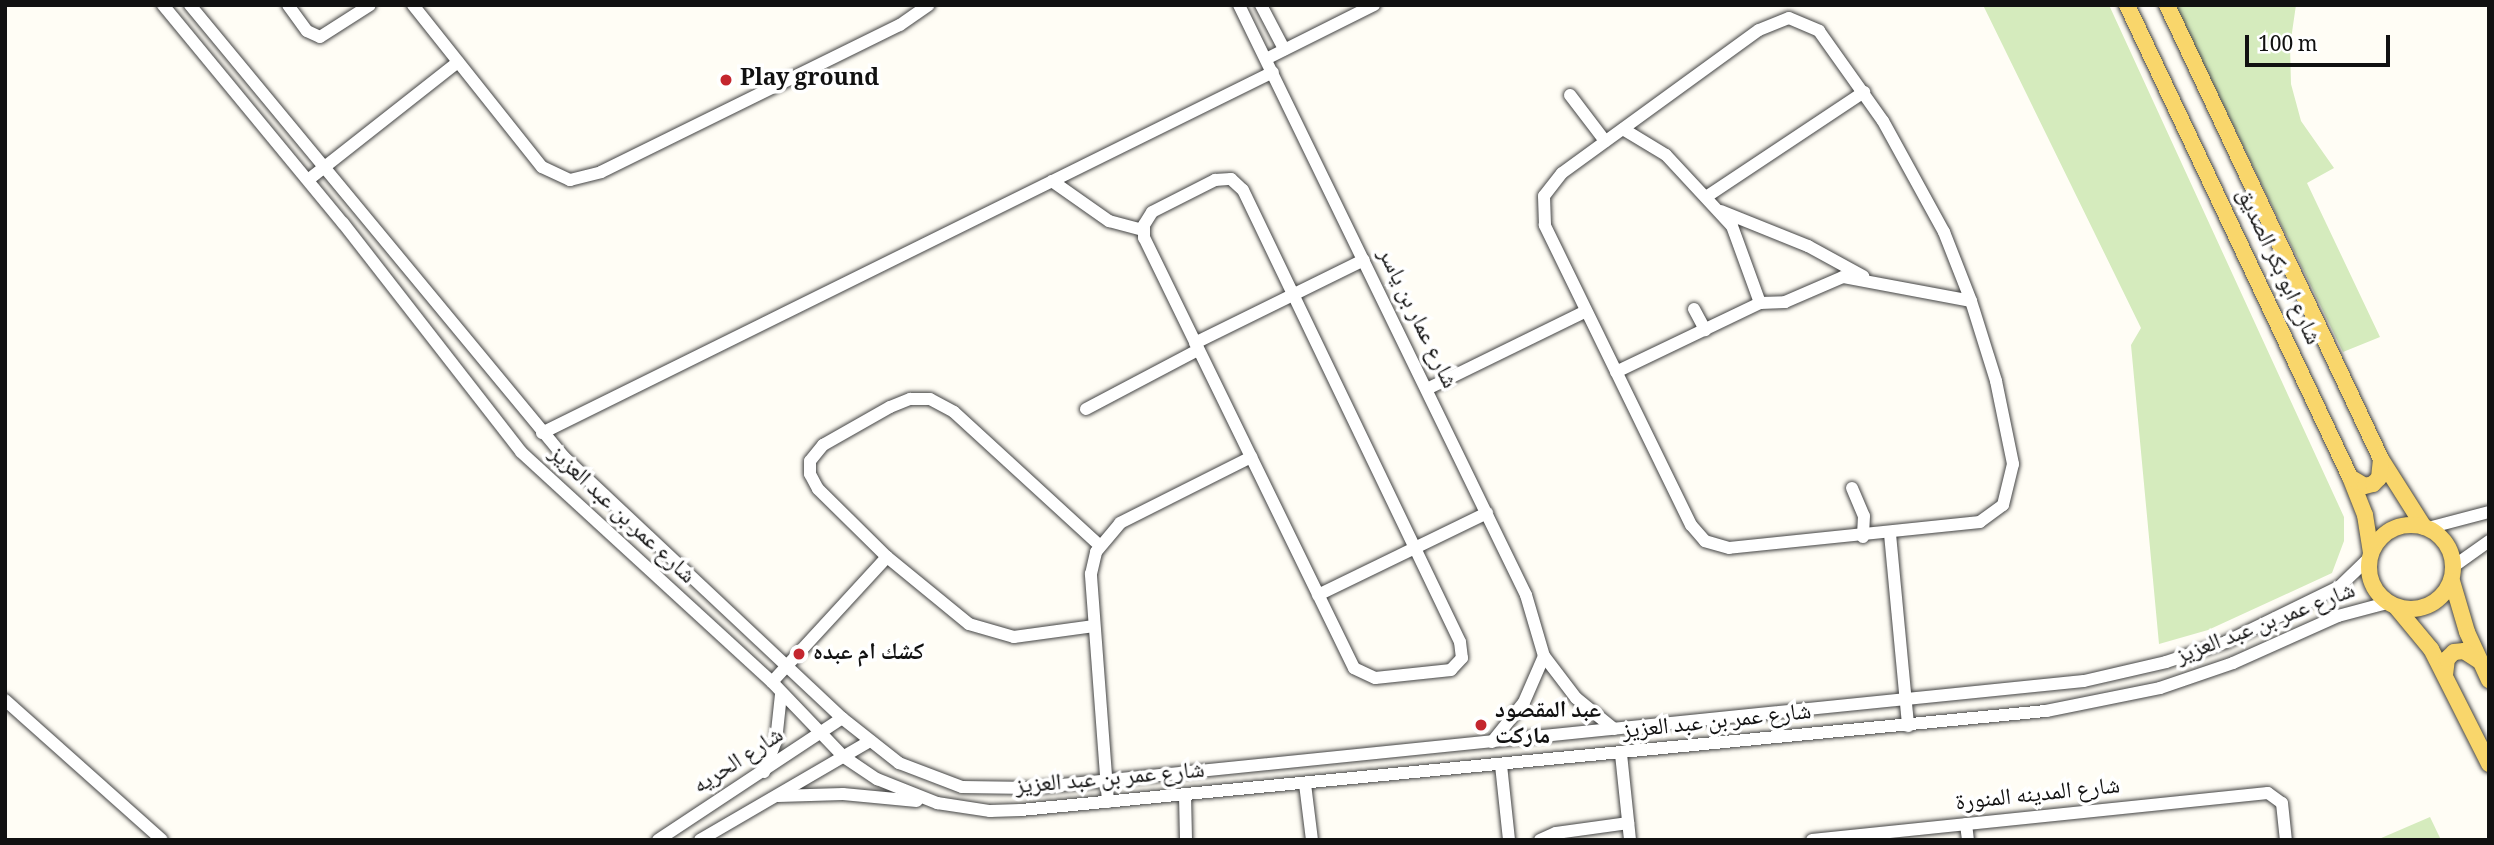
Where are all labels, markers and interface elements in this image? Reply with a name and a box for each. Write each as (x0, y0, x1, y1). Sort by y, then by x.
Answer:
scale bar (2249, 21, 2394, 65)
text: 100 m (2258, 29, 2318, 64)
place label: Play ground (740, 66, 879, 94)
marker: Play ground (718, 72, 734, 88)
street label: شارع ابو بكر الصديق (2229, 184, 2325, 350)
street label: شارع عمار بن ياسر (1370, 244, 1462, 394)
street label: شارع عمر بن عبد العزيز (542, 441, 700, 591)
street label: شارع عمر بن عبد العزيز (2172, 578, 2360, 672)
place label: كشك ام عبده (813, 640, 924, 668)
marker: كشك ام عبده (791, 646, 807, 662)
place label: عبد المقصود ماركت (1495, 698, 1601, 752)
street label: شارع عمر بن عبد العزيز (1621, 699, 1813, 747)
marker: عبد المقصود ماركت (1473, 717, 1489, 733)
street label: شارع الحريه (689, 723, 789, 801)
street label: شارع عمر بن عبد العزيز (1014, 758, 1206, 802)
street label: شارع المدينه المنورة (1954, 774, 2122, 818)

